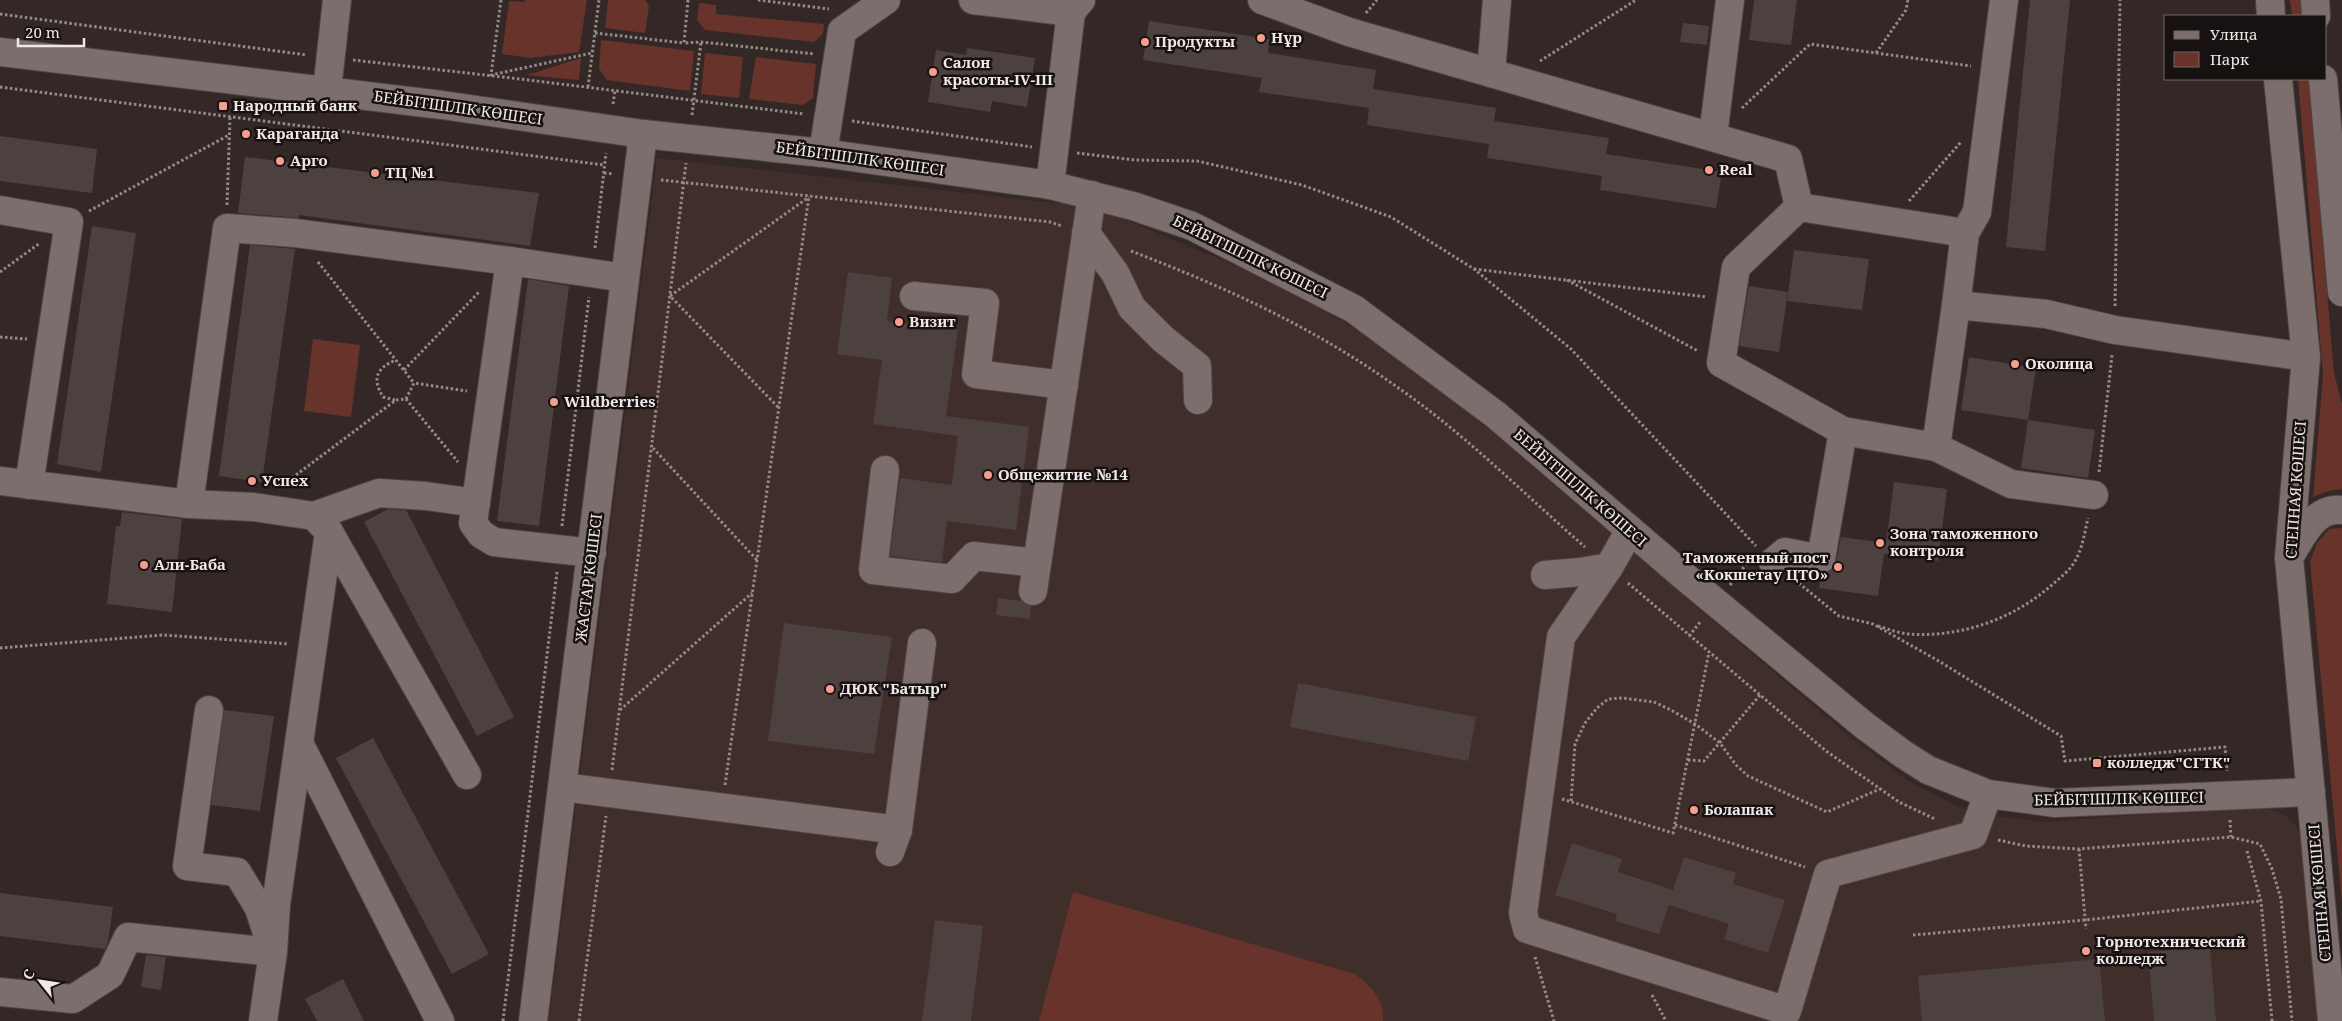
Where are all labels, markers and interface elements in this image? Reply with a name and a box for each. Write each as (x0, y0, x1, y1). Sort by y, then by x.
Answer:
scale bar (18, 15, 84, 47)
legend (2164, 15, 2327, 80)
text: 20 m (25, 22, 60, 42)
text: Улица (2210, 24, 2258, 44)
place label: Нұр (1271, 27, 1302, 47)
place label: Продукты (1155, 31, 1235, 51)
marker: Нұр (1255, 32, 1267, 44)
marker: Продукты (1139, 36, 1151, 48)
text: Парк (2210, 49, 2249, 69)
place label: Салон красоты-IV-III (943, 52, 1053, 89)
marker: Салон красоты-IV-III (927, 66, 939, 78)
street label: БЕЙБІТШІЛІК КӨШЕСІ (373, 85, 544, 129)
place label: Народный банк (233, 95, 358, 115)
marker: Народный банк (217, 100, 229, 112)
place label: Караганда (256, 123, 339, 143)
marker: Караганда (240, 128, 252, 140)
street label: БЕЙБІТШІЛІК КӨШЕСІ (775, 136, 946, 180)
place label: Арго (290, 150, 328, 170)
marker: Арго (274, 155, 286, 167)
place label: Real (1719, 159, 1753, 179)
place label: ТЦ №1 (385, 162, 435, 182)
marker: Real (1703, 164, 1715, 176)
marker: ТЦ №1 (369, 167, 381, 179)
street label: БЕЙБІТШІЛІК КӨШЕСІ (1170, 210, 1331, 302)
place label: Визит (909, 311, 956, 331)
marker: Визит (893, 316, 905, 328)
place label: Околица (2025, 353, 2094, 373)
marker: Околица (2009, 358, 2021, 370)
place label: Wildberries (564, 391, 655, 411)
marker: Wildberries (548, 396, 560, 408)
street label: СТЕПНАЯ КӨШЕСІ (2280, 420, 2310, 559)
street label: БЕЙБІТШІЛІК КӨШЕСІ (1510, 424, 1651, 551)
place label: Общежитие №14 (998, 464, 1129, 484)
marker: Общежитие №14 (982, 469, 994, 481)
place label: Успех (262, 470, 309, 490)
marker: Успех (246, 475, 258, 487)
street label: ЖАСТАР КӨШЕСІ (570, 512, 606, 644)
place label: Зона таможенного контроля (1890, 523, 2038, 560)
marker: Зона таможенного контроля (1874, 537, 1886, 549)
place label: Таможенный пост «Кокшетау ЦТО» (1683, 547, 1829, 584)
place label: Али-Баба (154, 554, 226, 574)
marker: Али-Баба (138, 559, 150, 571)
marker: Таможенный пост «Кокшетау ЦТО» (1832, 561, 1844, 573)
place label: ДЮК "Батыр" (840, 678, 947, 698)
marker: ДЮК "Батыр" (824, 683, 836, 695)
place label: колледж"СГТК" (2107, 752, 2230, 772)
marker: колледж"СГТК" (2091, 757, 2103, 769)
street label: БЕЙБІТШІЛІК КӨШЕСІ (2034, 787, 2204, 809)
place label: Болашак (1704, 799, 1774, 819)
marker: Болашак (1688, 804, 1700, 816)
street label: СТЕПНАЯ КӨШЕСІ (2303, 823, 2335, 963)
place label: Горнотехнический колледж (2096, 931, 2246, 968)
marker: Горнотехнический колледж (2080, 945, 2092, 957)
north arrow (15, 956, 65, 1006)
text: С (18, 966, 39, 983)

